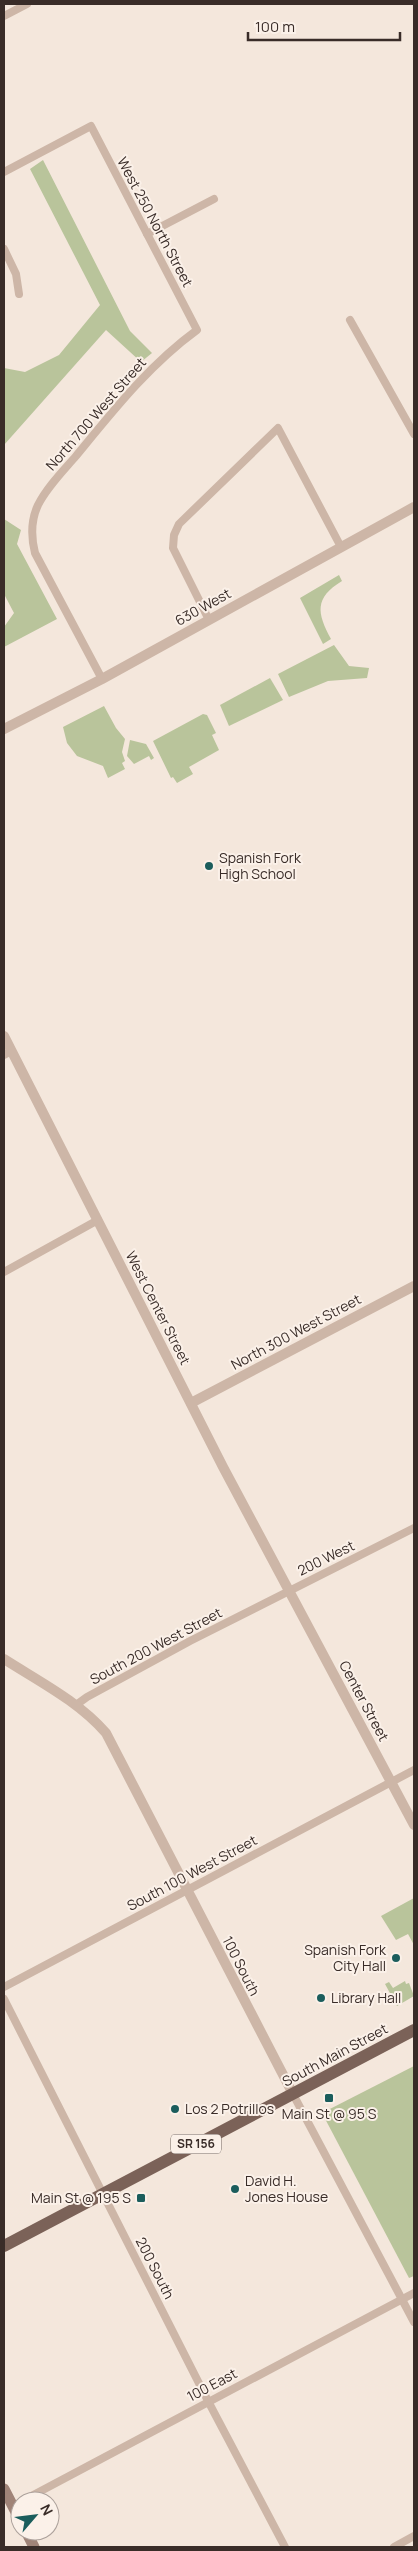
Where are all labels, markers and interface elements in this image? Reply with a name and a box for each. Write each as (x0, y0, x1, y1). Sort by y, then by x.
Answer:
scale bar (248, 10, 400, 42)
text: 100 m (255, 16, 295, 37)
street label: West 250 North Street (113, 154, 198, 290)
street label: North 700 West Street (41, 353, 150, 474)
street label: 630 West (171, 583, 234, 630)
place label: Spanish Fork High School (219, 848, 302, 883)
marker: Spanish Fork High School (203, 860, 215, 872)
street label: West Center Street (122, 1248, 195, 1368)
street label: North 300 West Street (227, 1289, 364, 1374)
street label: 200 West (294, 1535, 358, 1580)
street label: South 200 West Street (86, 1602, 226, 1688)
street label: Center Street (335, 1657, 394, 1745)
street label: South 100 West Street (123, 1830, 260, 1915)
street label: 100 South (218, 1933, 265, 1999)
place label: Spanish Fork City Hall (304, 1940, 387, 1975)
marker: Spanish Fork City Hall (390, 1952, 402, 1964)
place label: Library Hall (331, 1988, 401, 2007)
marker: Library Hall (315, 1992, 327, 2004)
street label: South Main Street (279, 2019, 391, 2090)
marker: Main St @ 95 S (323, 2092, 335, 2104)
place label: Los 2 Potrillos (185, 2099, 274, 2118)
marker: Los 2 Potrillos (169, 2103, 181, 2115)
place label: Main St @ 95 S (282, 2104, 377, 2123)
road number: SR 156 (171, 2134, 221, 2154)
place label: David H. Jones House (245, 2171, 328, 2206)
marker: David H. Jones House (229, 2183, 241, 2195)
place label: Main St @ 195 S (31, 2188, 131, 2207)
marker: Main St @ 195 S (135, 2192, 147, 2204)
street label: 200 South (132, 2234, 179, 2302)
street label: 100 East (183, 2363, 240, 2406)
north arrow (10, 2491, 60, 2541)
text: N (36, 2501, 58, 2519)

